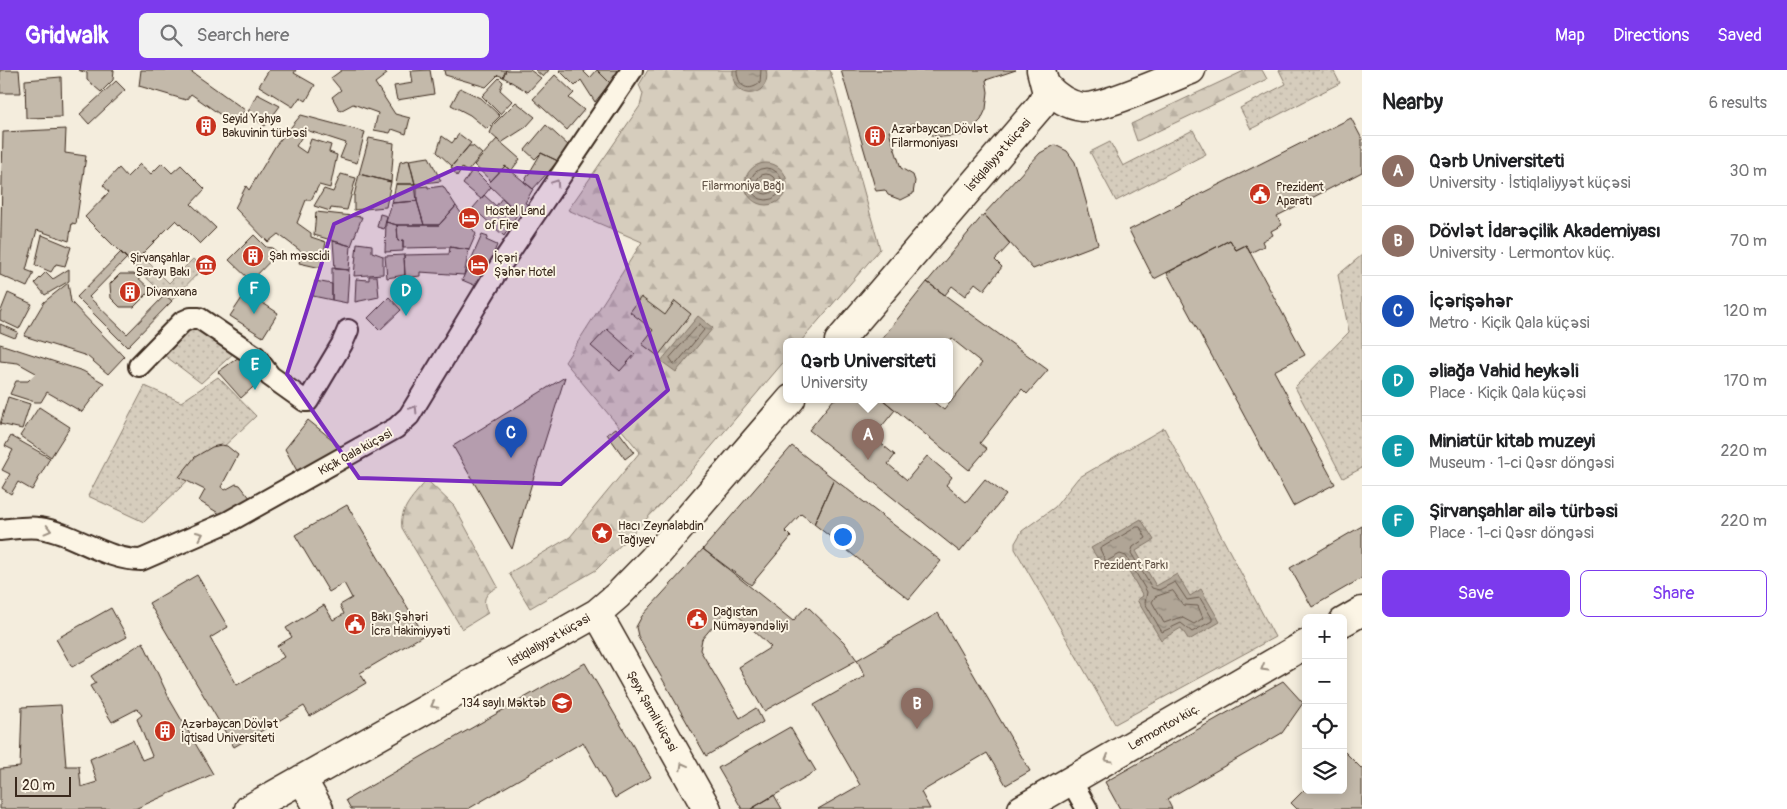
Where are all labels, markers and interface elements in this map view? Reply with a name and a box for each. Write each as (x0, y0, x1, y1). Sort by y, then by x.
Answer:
search box (139, 13, 489, 58)
text: Gridwalk (25, 21, 109, 50)
icon: search (157, 21, 185, 49)
text: Search here (197, 23, 289, 47)
text: Map (1555, 24, 1585, 47)
text: Directions (1613, 24, 1689, 47)
text: Saved (1717, 24, 1762, 47)
text: Nearby (1382, 89, 1443, 116)
text: 6 results (1709, 93, 1767, 113)
place label: Seyid Yəhya Bakuvinin türbəsi (222, 112, 307, 141)
building icon: Seyid Yəhya Bakuvinin türbəsi (194, 114, 218, 138)
street label: İstiqlaliyyət küçəsi (962, 115, 1034, 195)
place label: Azərbaycan Dövlət Filarmoniyası (891, 122, 988, 151)
building icon: Azərbaycan Dövlət Filarmoniyası (863, 124, 887, 148)
text: Qərb Universiteti (1429, 149, 1564, 173)
text: A (1393, 161, 1403, 181)
text: 30 m (1729, 161, 1767, 181)
text: University · İstiqlaliyyət küçəsi (1429, 173, 1631, 193)
one-way arrow (550, 179, 559, 188)
park label: Filarmoniya Bağı (701, 179, 785, 194)
place label: Prezident Aparatı (1276, 180, 1324, 209)
public building icon: Prezident Aparatı (1248, 182, 1272, 206)
place label: Hostel Land of Fire (485, 204, 545, 233)
hotel icon: Hostel Land of Fire (457, 206, 481, 230)
text: Dövlət İdarəçilik Akademiyası (1429, 219, 1661, 243)
text: B (1393, 231, 1403, 251)
text: 70 m (1730, 231, 1767, 251)
text: University · Lermontov küç. (1429, 243, 1615, 263)
building icon: Şah məscidi (241, 244, 265, 268)
place label: Şah məscidi (269, 249, 329, 264)
place label: İçəri Şəhər Hotel (494, 250, 556, 280)
place label: Şirvanşahlar Sarayı Bakı (130, 251, 191, 280)
museum icon: Şirvanşahlar Sarayı Bakı (194, 253, 218, 277)
hotel icon: İçəri Şəhər Hotel (466, 253, 490, 277)
pin: F (238, 273, 270, 314)
pin: D (390, 275, 422, 316)
building icon: Divanxana (118, 280, 142, 304)
place label: Divanxana (146, 285, 197, 300)
text: İçərişəhər (1429, 289, 1513, 313)
text: C (1393, 301, 1403, 321)
text: 120 m (1723, 301, 1767, 321)
text: Metro · Kiçik Qala küçəsi (1429, 313, 1590, 333)
popup (783, 338, 953, 403)
pin: E (239, 349, 271, 390)
text: Qərb Universiteti (800, 349, 936, 373)
text: Əliağa Vahid heykəli (1429, 359, 1579, 383)
text: D (1393, 371, 1403, 391)
text: 170 m (1724, 371, 1767, 391)
text: University (800, 373, 867, 393)
text: Place · Kiçik Qala küçəsi (1429, 383, 1586, 403)
one-way arrow (407, 405, 417, 414)
pin: C (495, 417, 527, 458)
pin: A (852, 419, 884, 460)
street label: Kiçik Qala küçəsi (316, 426, 394, 479)
text: Miniatür kitab muzeyi (1429, 429, 1595, 453)
text: E (1394, 441, 1402, 461)
text: 220 m (1721, 441, 1767, 461)
text: Museum · 1-ci Qəsr döngəsi (1429, 453, 1614, 473)
text: Şirvanşahlar ailə türbəsi (1429, 499, 1618, 523)
text: F (1393, 511, 1403, 531)
text: 220 m (1721, 511, 1767, 531)
place label: Hacı Zeynalabdin Tağıyev (618, 519, 704, 548)
place icon: Hacı Zeynalabdin Tağıyev (590, 521, 614, 545)
text: Place · 1-ci Qəsr döngəsi (1429, 523, 1594, 543)
your location (830, 524, 856, 550)
one-way arrow (44, 525, 52, 535)
one-way arrow (195, 530, 204, 541)
park label: Prezident Parkı (1094, 558, 1168, 573)
button: Save (1382, 570, 1570, 617)
button: Share (1580, 570, 1767, 617)
place label: Dağıstan Nümayəndəliyi (713, 605, 788, 634)
public building icon: Dağıstan Nümayəndəliyi (685, 607, 709, 631)
place label: Bakı Şəhəri İcra Hakimiyyəti (371, 610, 450, 639)
street label: İstiqlaliyyət küçəsi (505, 610, 593, 670)
public building icon: Bakı Şəhəri İcra Hakimiyyəti (343, 612, 367, 636)
map controls (1302, 614, 1347, 794)
button: + (1302, 614, 1347, 659)
button: − (1302, 659, 1347, 704)
one-way arrow (1260, 662, 1269, 672)
street label: Şeyx Şamil küçəsi (623, 668, 680, 754)
pin: B (901, 688, 933, 729)
school or university icon: 134 saylı Məktəb (550, 691, 574, 715)
place label: 134 saylı Məktəb (462, 696, 546, 711)
one-way arrow (431, 698, 440, 708)
street label: Lermontov küç. (1126, 701, 1203, 754)
button: locate (1302, 704, 1347, 749)
place label: Azərbaycan Dövlət İqtisad Universiteti (181, 717, 278, 746)
building icon: Azərbaycan Dövlət İqtisad Universiteti (153, 719, 177, 743)
button: layers (1302, 749, 1347, 794)
one-way arrow (1105, 753, 1114, 763)
one-way arrow (680, 763, 690, 772)
scale bar (15, 774, 71, 797)
text: 20 m (22, 777, 55, 794)

